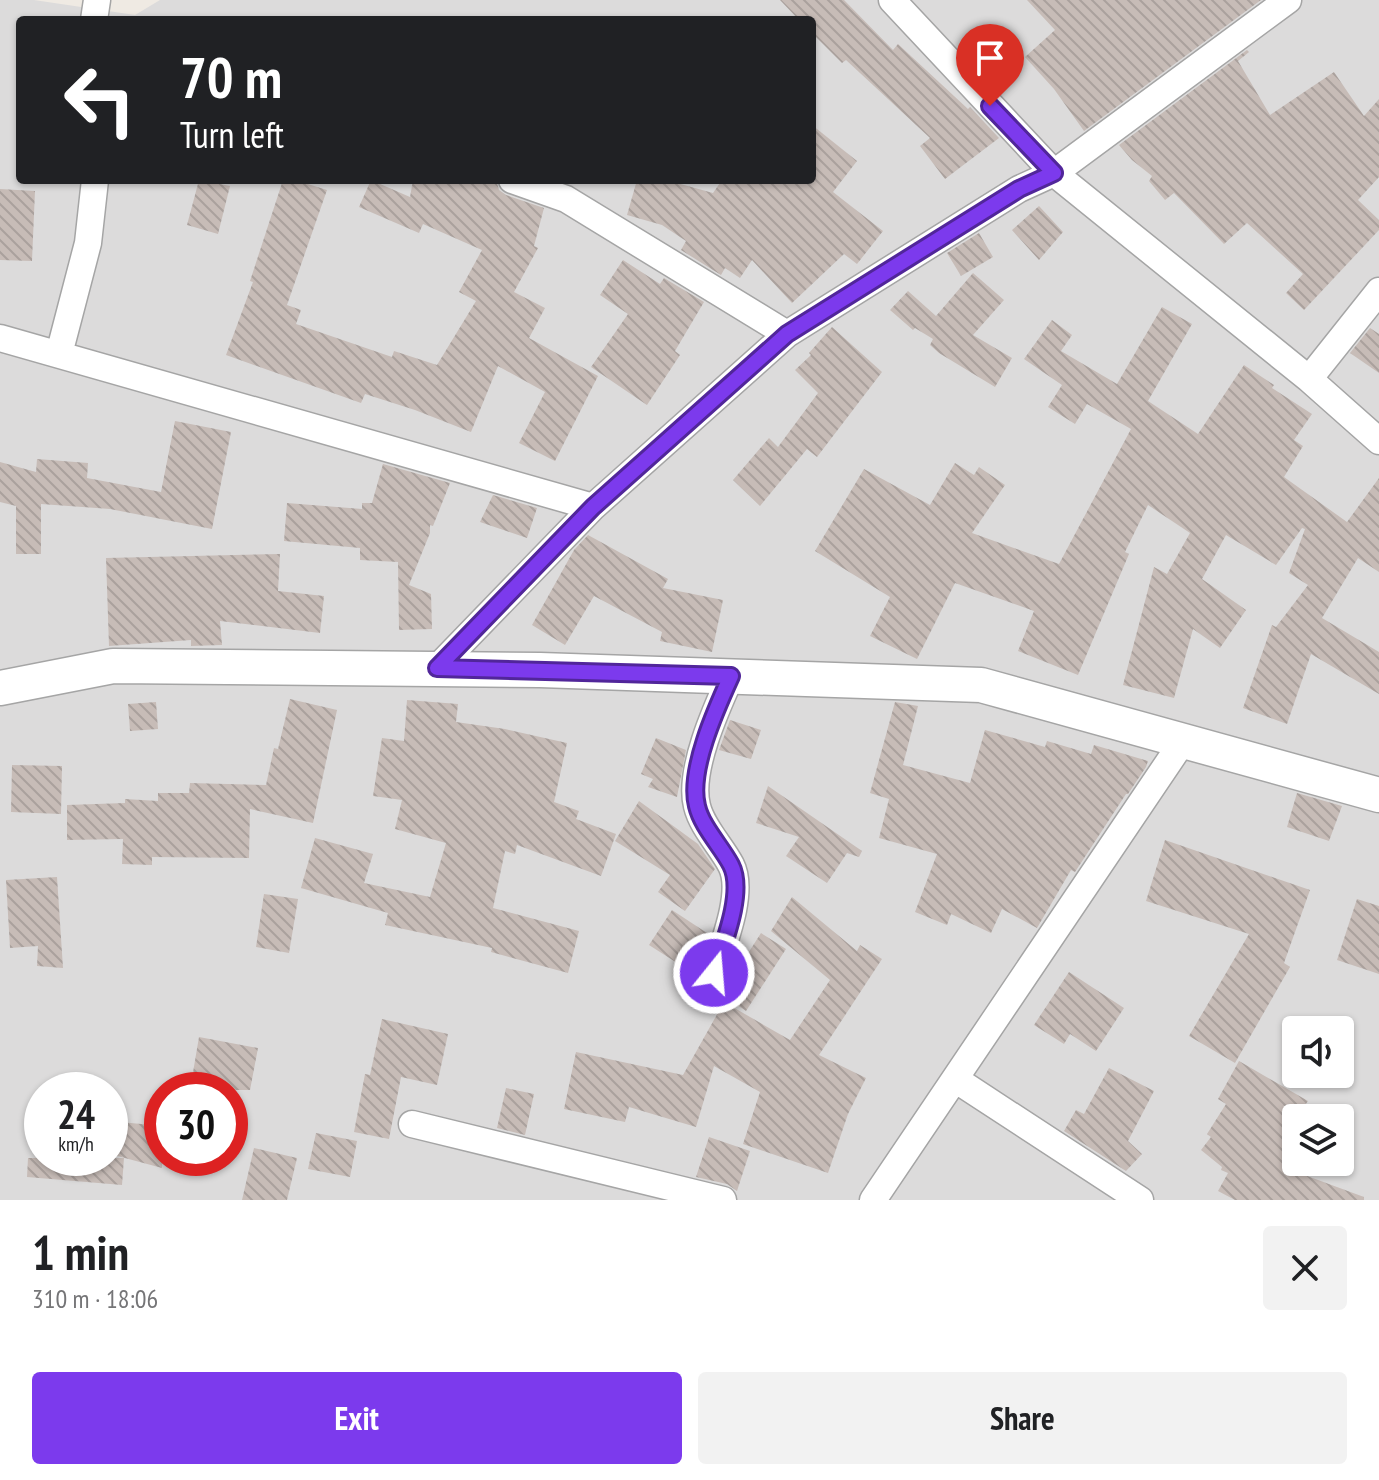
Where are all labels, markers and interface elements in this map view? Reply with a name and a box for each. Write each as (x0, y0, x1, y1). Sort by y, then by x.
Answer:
pin (956, 24, 1024, 106)
icon: arrive (968, 36, 1012, 80)
text: 70 m (180, 41, 282, 113)
icon: left (48, 48, 152, 152)
text: Turn left (180, 111, 284, 158)
position arrow (672, 931, 756, 1015)
map controls (1282, 1016, 1354, 1176)
button: sound (1282, 1016, 1354, 1088)
speed limit sign: 30 (144, 1072, 248, 1176)
text: 24 (57, 1088, 95, 1140)
button: layers (1282, 1104, 1354, 1176)
text: km/h (58, 1131, 94, 1157)
text: 1 min (32, 1221, 129, 1283)
button: close (1263, 1226, 1347, 1310)
text: 310 m · 18:06 (32, 1282, 158, 1315)
button: Exit (32, 1372, 682, 1464)
button: Share (698, 1372, 1347, 1464)

